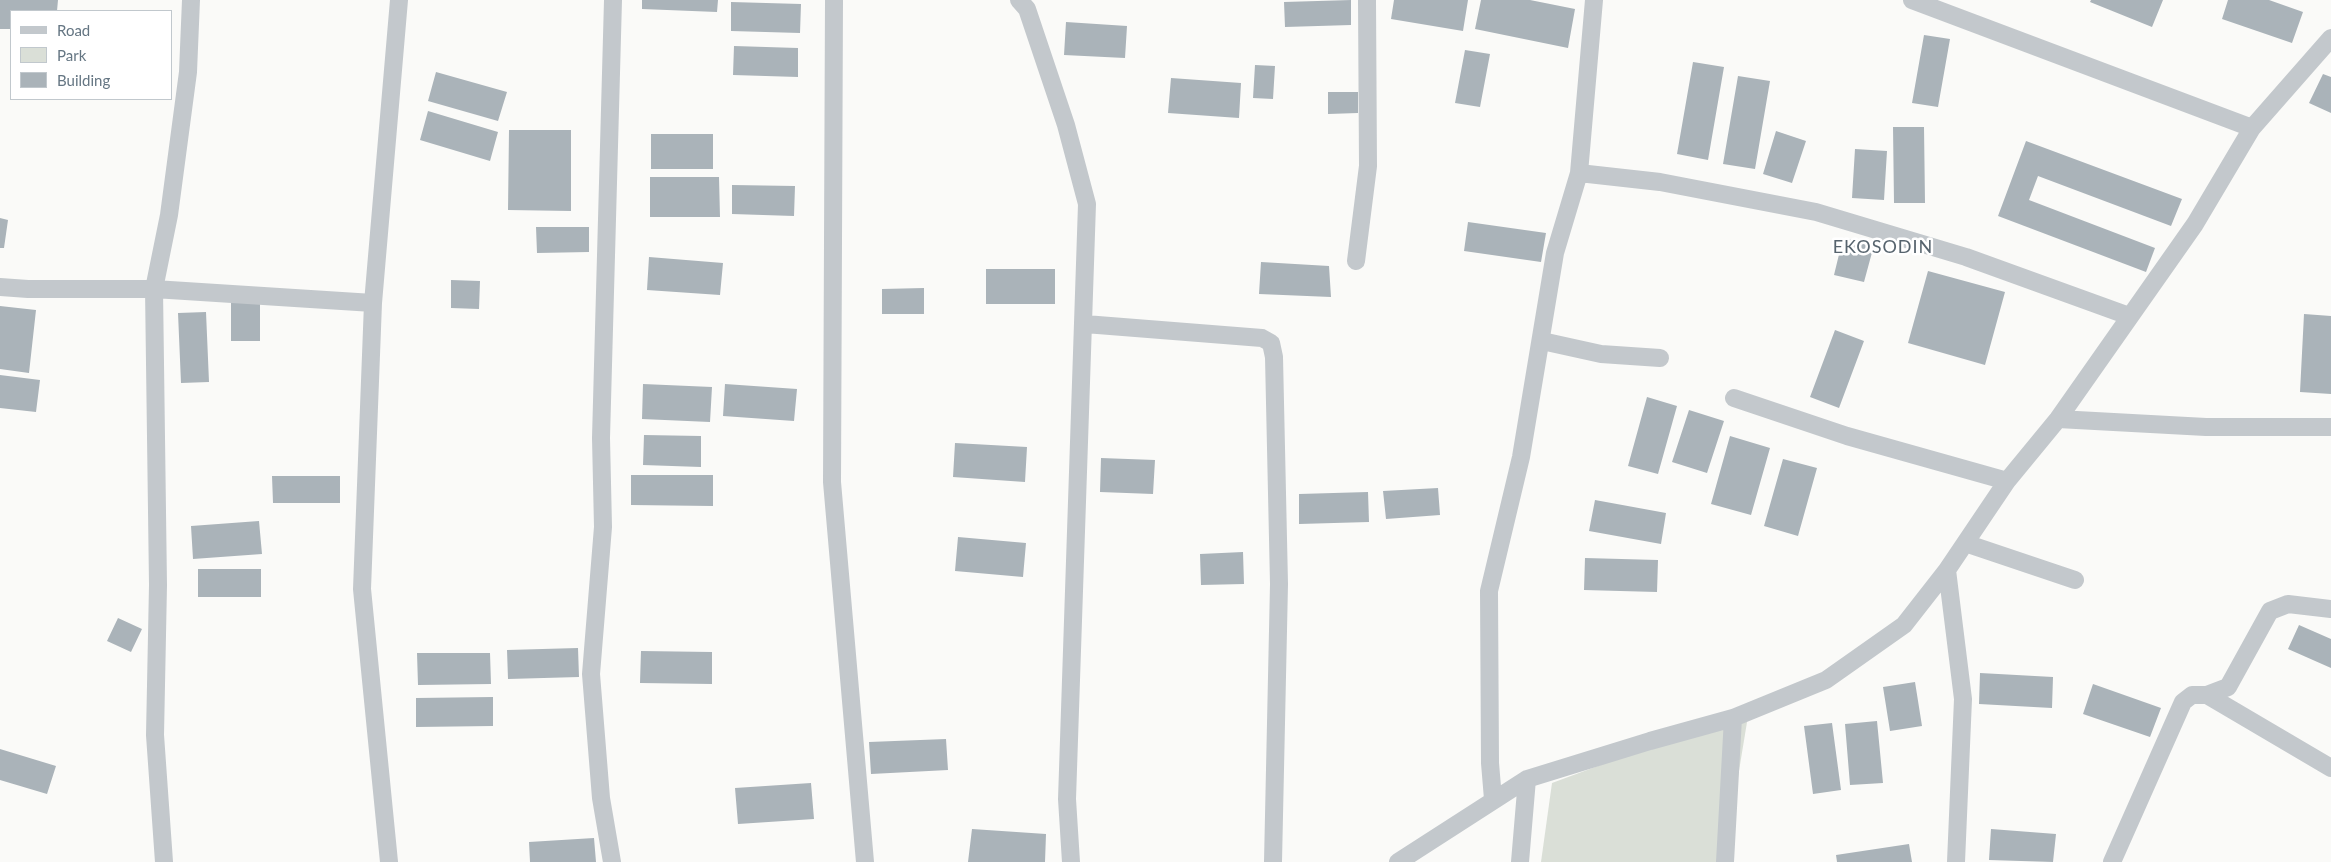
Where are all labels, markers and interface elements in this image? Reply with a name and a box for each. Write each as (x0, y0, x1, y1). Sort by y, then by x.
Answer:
legend (10, 10, 172, 100)
text: Road (57, 21, 90, 39)
text: Park (57, 46, 86, 64)
text: Building (57, 71, 110, 89)
district label: EKOSODIN (1832, 236, 1934, 258)

